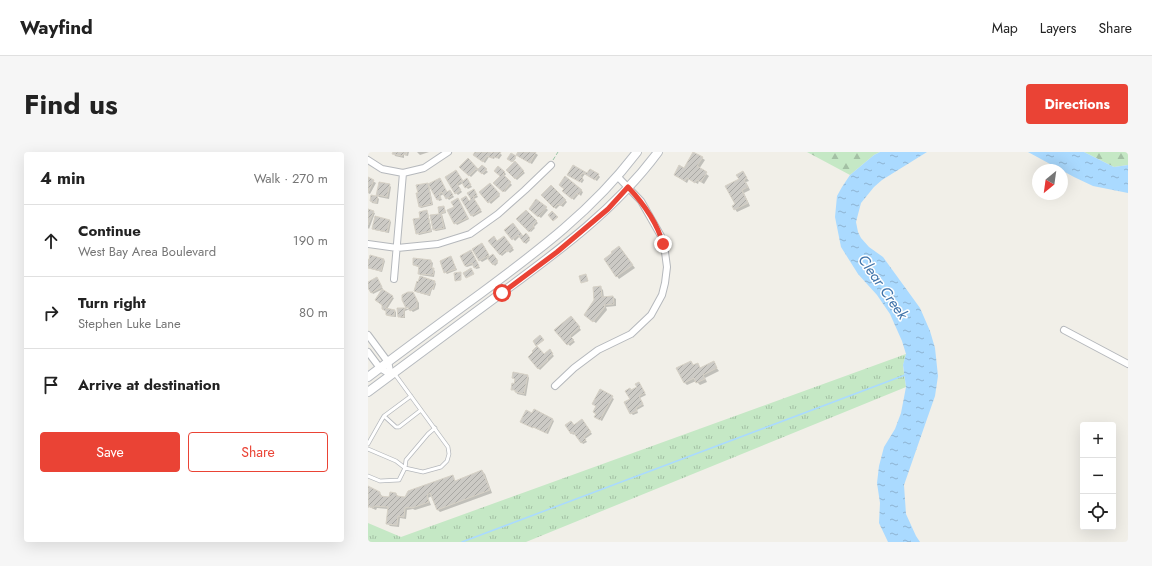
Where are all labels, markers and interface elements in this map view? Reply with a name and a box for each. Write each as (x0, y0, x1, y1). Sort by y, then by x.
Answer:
text: Wayfind (20, 14, 93, 41)
text: Map (992, 18, 1018, 38)
text: Layers (1040, 18, 1076, 38)
text: Share (1098, 18, 1132, 38)
text: Find us (24, 84, 118, 125)
button: Directions (1026, 84, 1128, 124)
north arrow (1032, 164, 1068, 200)
text: 4 min (40, 166, 85, 190)
text: Walk · 270 m (254, 169, 328, 188)
text: Continue (78, 220, 141, 242)
icon: ahead (40, 230, 62, 252)
text: 190 m (293, 231, 328, 250)
route end (654, 235, 672, 253)
text: West Bay Area Boulevard (78, 242, 216, 261)
water label: Clear Creek (853, 250, 914, 324)
route start (493, 284, 511, 302)
text: Turn right (78, 292, 146, 314)
icon: right (40, 302, 62, 324)
text: 80 m (299, 303, 328, 322)
text: Stephen Luke Lane (78, 314, 181, 333)
icon: arrive (40, 374, 62, 396)
text: Arrive at destination (78, 374, 220, 396)
map controls (1080, 422, 1116, 530)
button: + (1080, 422, 1116, 458)
button: Save (40, 432, 180, 472)
button: Share (188, 432, 328, 472)
button: − (1080, 458, 1116, 494)
button: locate (1080, 494, 1116, 530)

